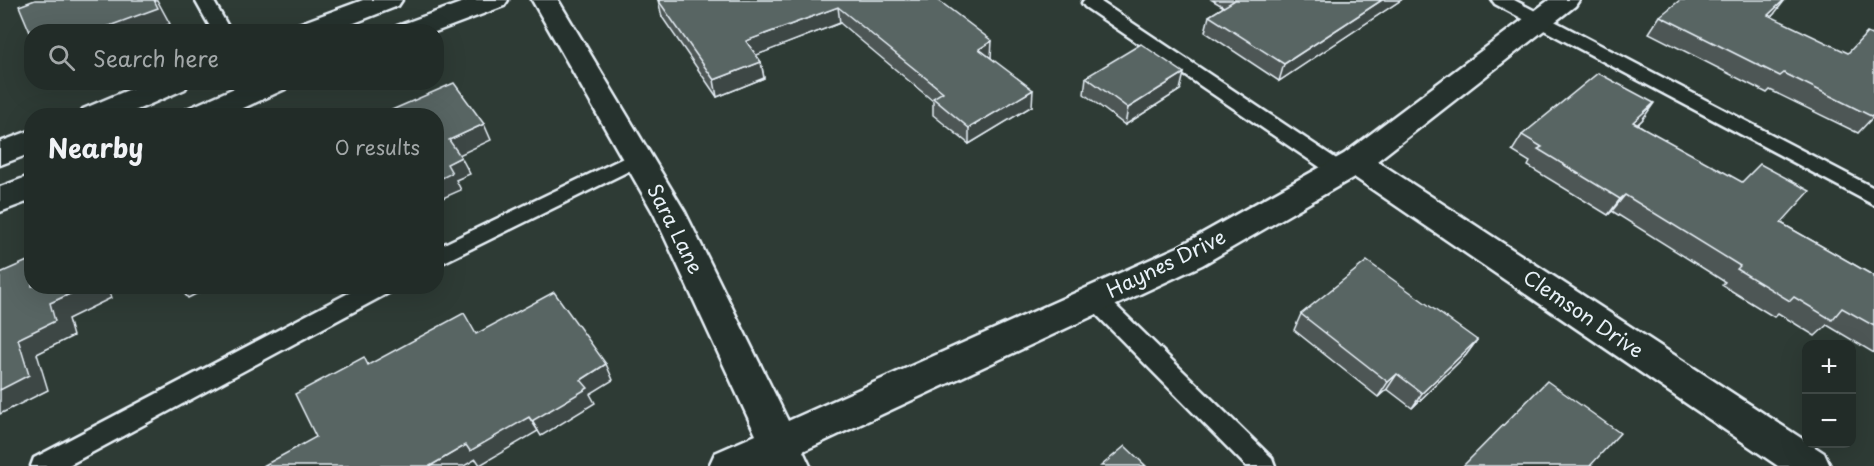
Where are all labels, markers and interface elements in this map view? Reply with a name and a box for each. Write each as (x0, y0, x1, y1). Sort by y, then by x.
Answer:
search box (24, 24, 444, 90)
icon: search (45, 41, 78, 74)
text: Search here (93, 41, 219, 74)
text: Nearby (48, 128, 143, 167)
text: 0 results (335, 132, 420, 162)
street label: Sara Lane (640, 178, 711, 279)
street label: Haynes Drive (1101, 221, 1230, 305)
street label: Clemson Drive (1517, 262, 1650, 365)
map controls (1802, 340, 1856, 448)
button: + (1802, 340, 1856, 394)
button: − (1802, 394, 1856, 448)

